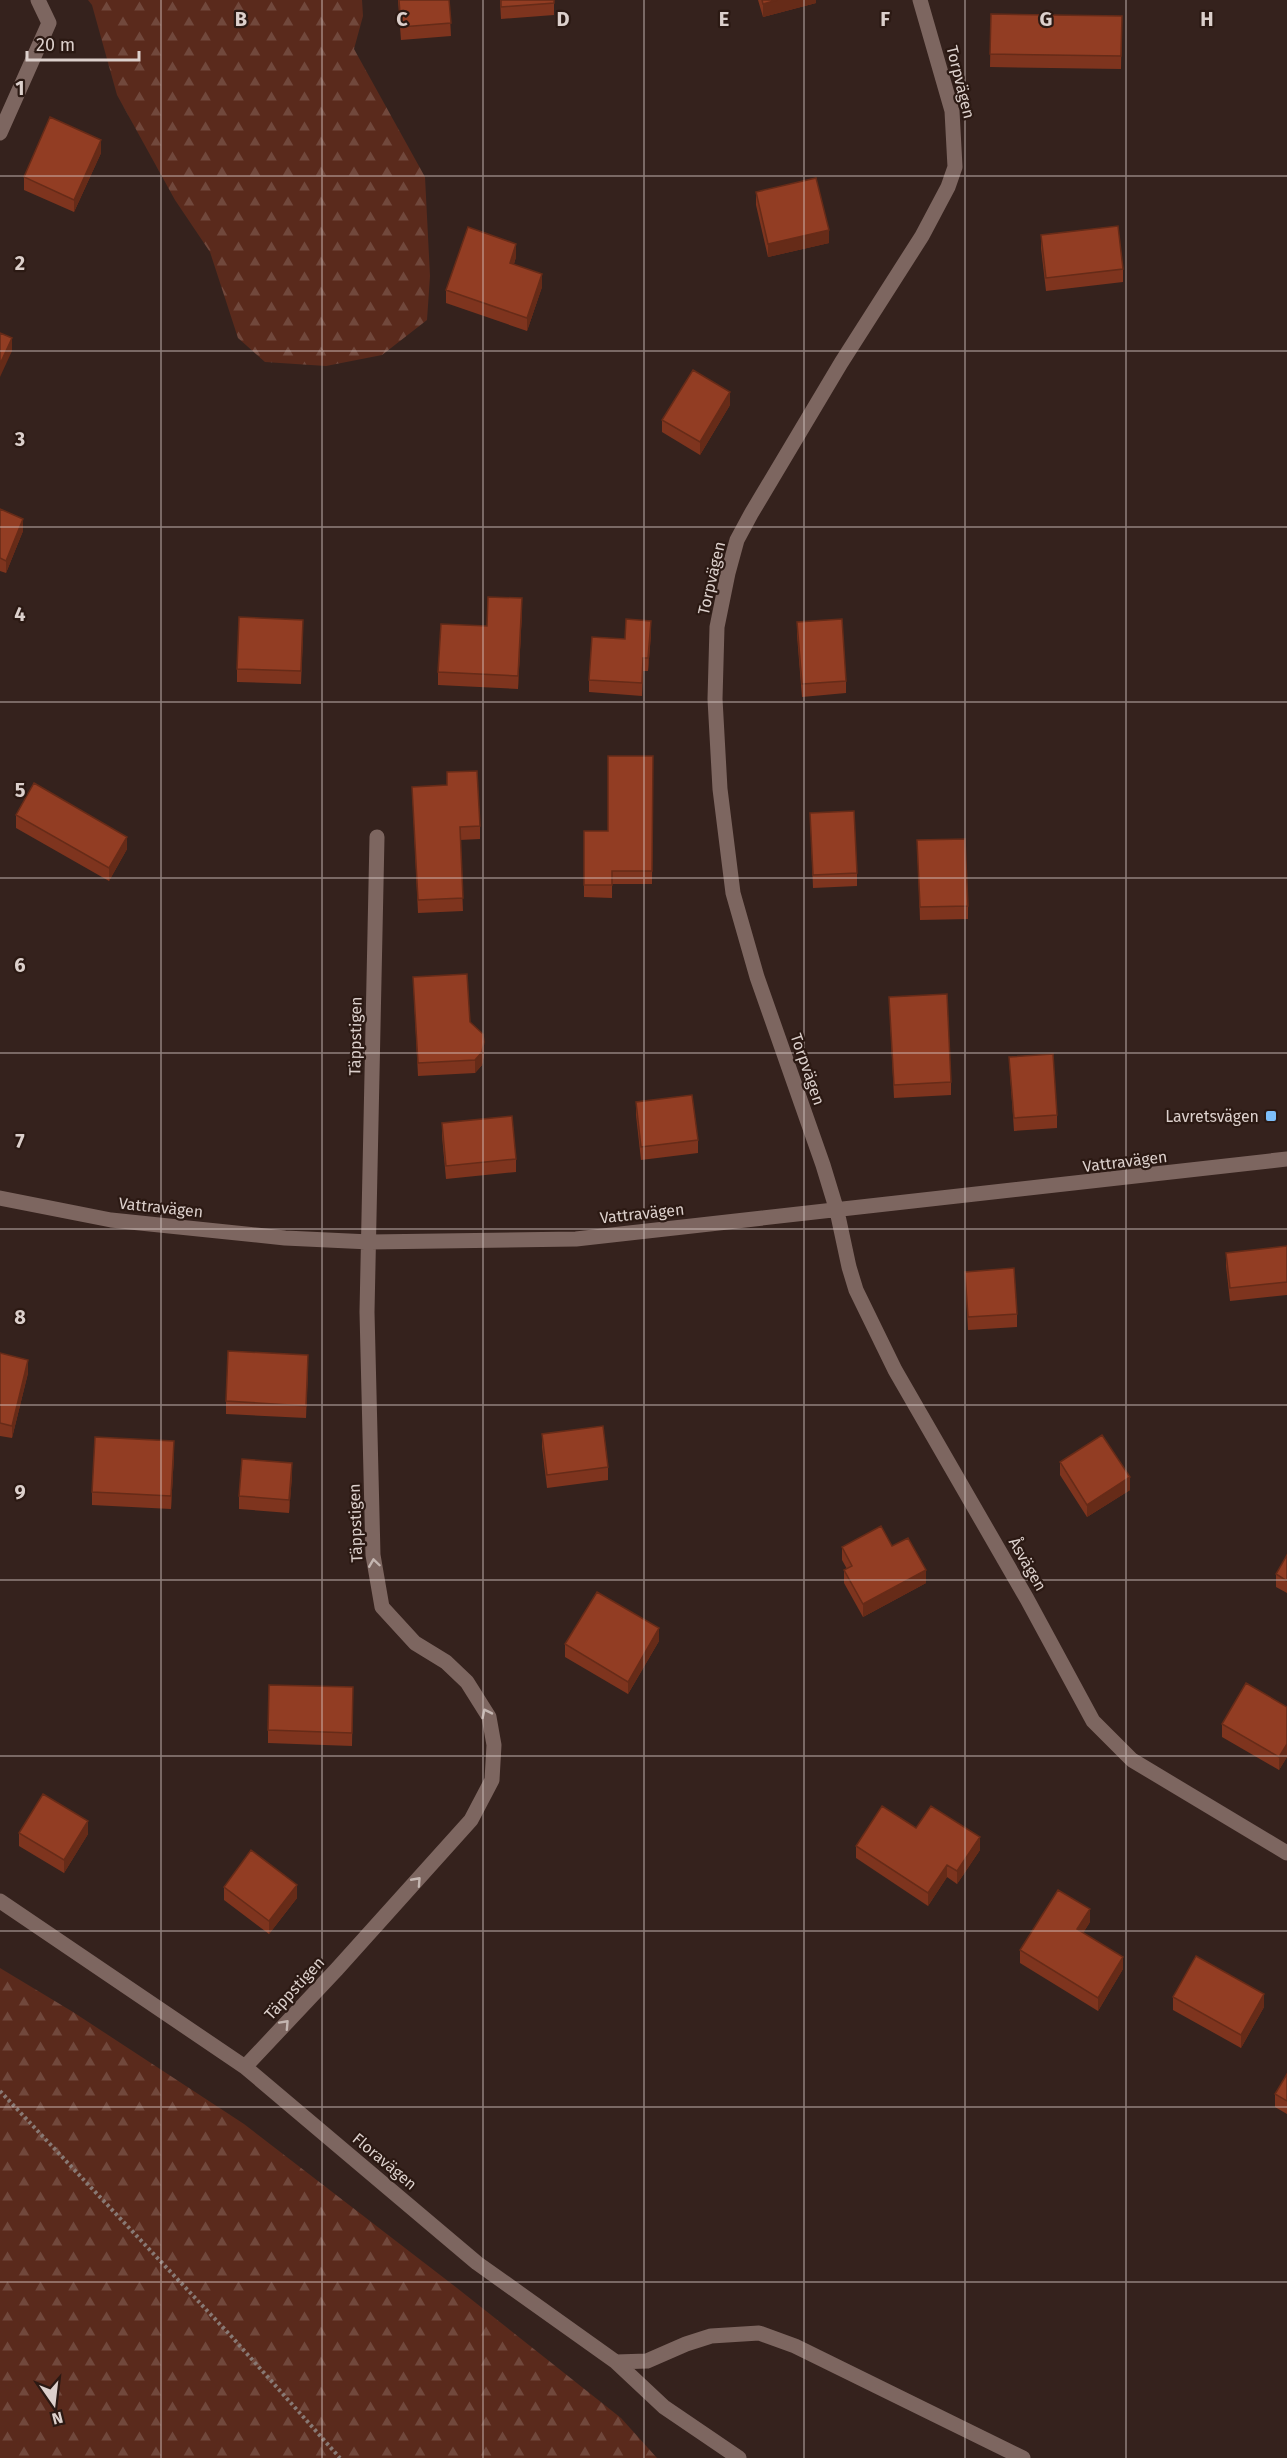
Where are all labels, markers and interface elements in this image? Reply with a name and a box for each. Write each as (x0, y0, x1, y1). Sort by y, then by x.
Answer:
text: B (235, 7, 247, 31)
text: C (396, 7, 408, 31)
text: D (556, 7, 570, 31)
text: E (719, 7, 729, 31)
text: F (880, 7, 890, 31)
text: G (1040, 7, 1052, 31)
text: H (1200, 7, 1214, 31)
scale bar (27, 24, 140, 62)
text: 20 m (36, 34, 75, 56)
street label: Torpvägen (942, 44, 979, 121)
text: 1 (15, 76, 25, 100)
text: 2 (15, 251, 25, 275)
text: 3 (14, 427, 25, 451)
street label: Torpvägen (694, 540, 729, 617)
text: 4 (14, 602, 26, 626)
text: 5 (15, 778, 26, 802)
text: 6 (14, 953, 26, 977)
street label: Täppstigen (345, 996, 366, 1076)
street label: Torpvägen (786, 1031, 829, 1108)
place label: Lavretsvägen (1165, 1107, 1259, 1126)
marker: Lavretsvägen (1264, 1109, 1278, 1123)
text: 7 (15, 1129, 25, 1153)
street label: Vattravägen (1082, 1147, 1168, 1176)
street label: Vattravägen (118, 1194, 204, 1221)
street label: Vattravägen (599, 1200, 685, 1227)
text: 8 (14, 1305, 26, 1329)
text: 9 (14, 1480, 26, 1504)
street label: Täppstigen (345, 1483, 366, 1563)
street label: Åsvägen (1005, 1534, 1051, 1594)
one-way arrow (368, 1559, 381, 1568)
one-way arrow (481, 1708, 493, 1719)
one-way arrow (410, 1877, 421, 1887)
street label: Täppstigen (260, 1953, 328, 2024)
one-way arrow (278, 2021, 289, 2031)
street label: Floravägen (349, 2129, 421, 2194)
north arrow (24, 2374, 84, 2434)
text: N (50, 2408, 65, 2429)

